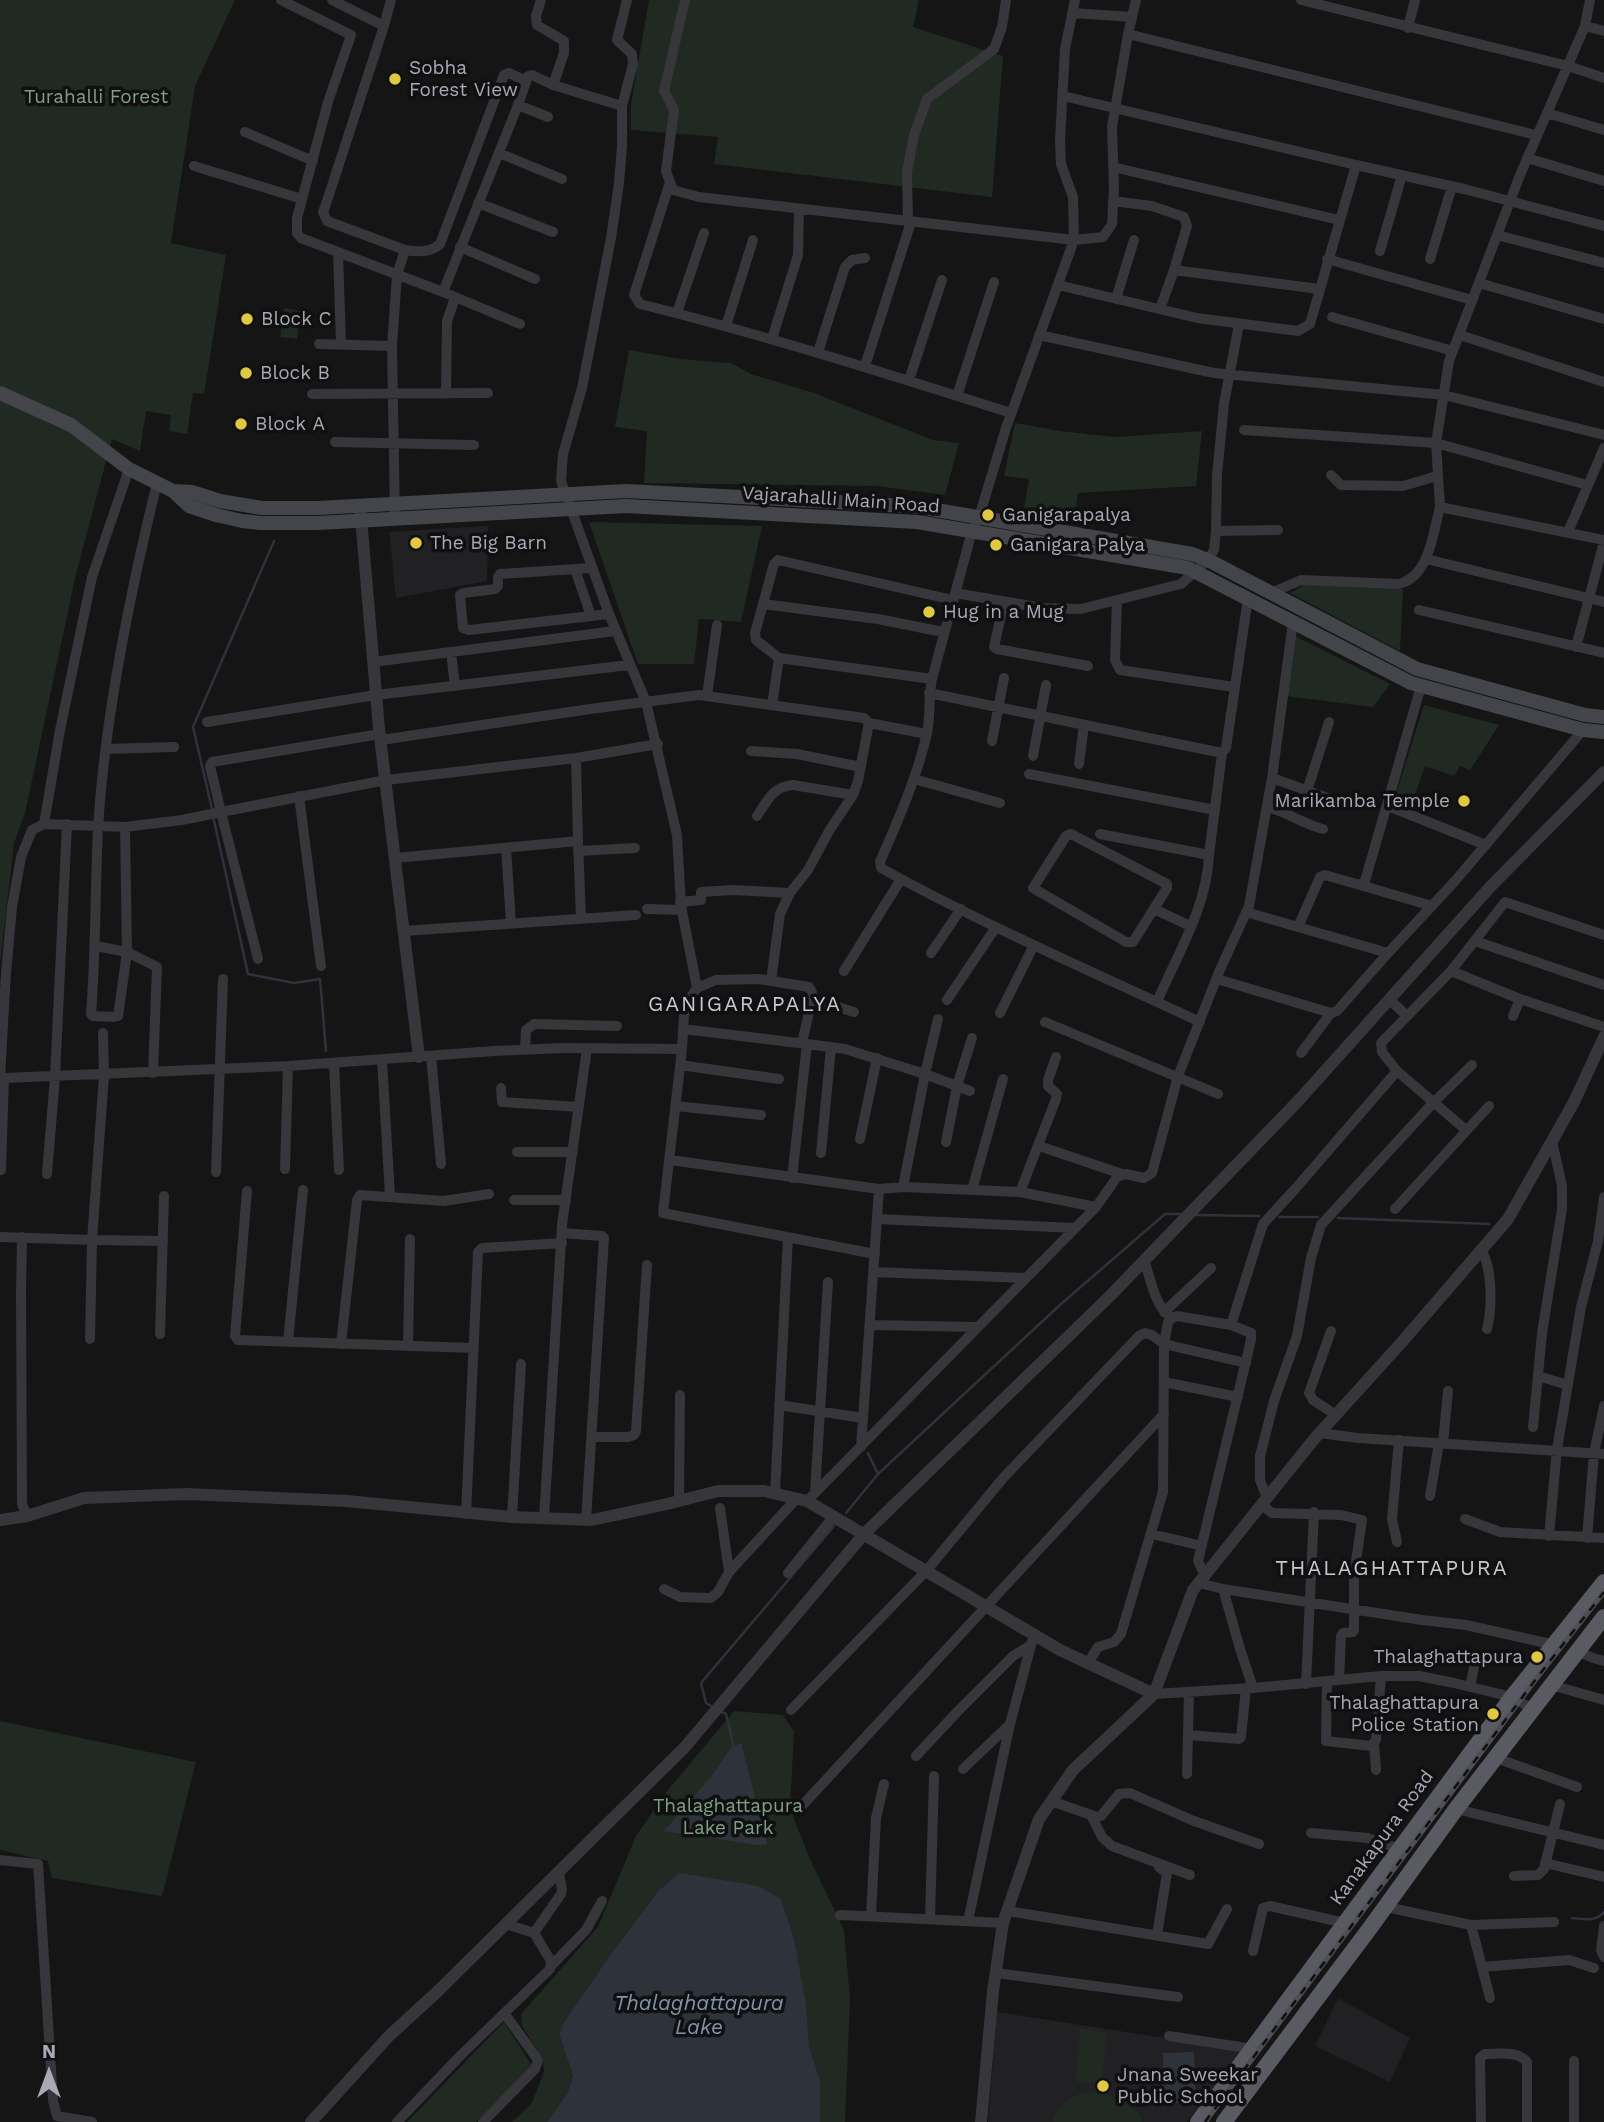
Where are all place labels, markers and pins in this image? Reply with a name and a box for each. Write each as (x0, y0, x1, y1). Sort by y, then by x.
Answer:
place label: Sobha Forest View (409, 57, 518, 101)
marker: Sobha Forest View (387, 71, 403, 87)
place label: Block C (261, 308, 332, 330)
marker: Block C (239, 311, 255, 327)
place label: Block B (260, 362, 330, 384)
marker: Block B (238, 365, 254, 381)
place label: Block A (255, 413, 325, 435)
marker: Block A (233, 416, 249, 432)
place label: Ganigarapalya (1002, 504, 1131, 526)
marker: Ganigarapalya (980, 507, 996, 523)
place label: The Big Barn (430, 532, 547, 554)
place label: Ganigara Palya (1010, 534, 1145, 556)
marker: The Big Barn (408, 535, 424, 551)
marker: Ganigara Palya (988, 537, 1004, 553)
place label: Hug in a Mug (943, 601, 1064, 623)
marker: Hug in a Mug (921, 604, 937, 620)
place label: Marikamba Temple (1275, 790, 1450, 812)
marker: Marikamba Temple (1456, 793, 1472, 809)
place label: Thalaghattapura (1373, 1646, 1523, 1668)
marker: Thalaghattapura (1529, 1649, 1545, 1665)
place label: Thalaghattapura Police Station (1329, 1692, 1479, 1736)
marker: Thalaghattapura Police Station (1485, 1706, 1501, 1722)
place label: Jnana Sweekar Public School (1117, 2064, 1258, 2108)
marker: Jnana Sweekar Public School (1095, 2078, 1111, 2094)

